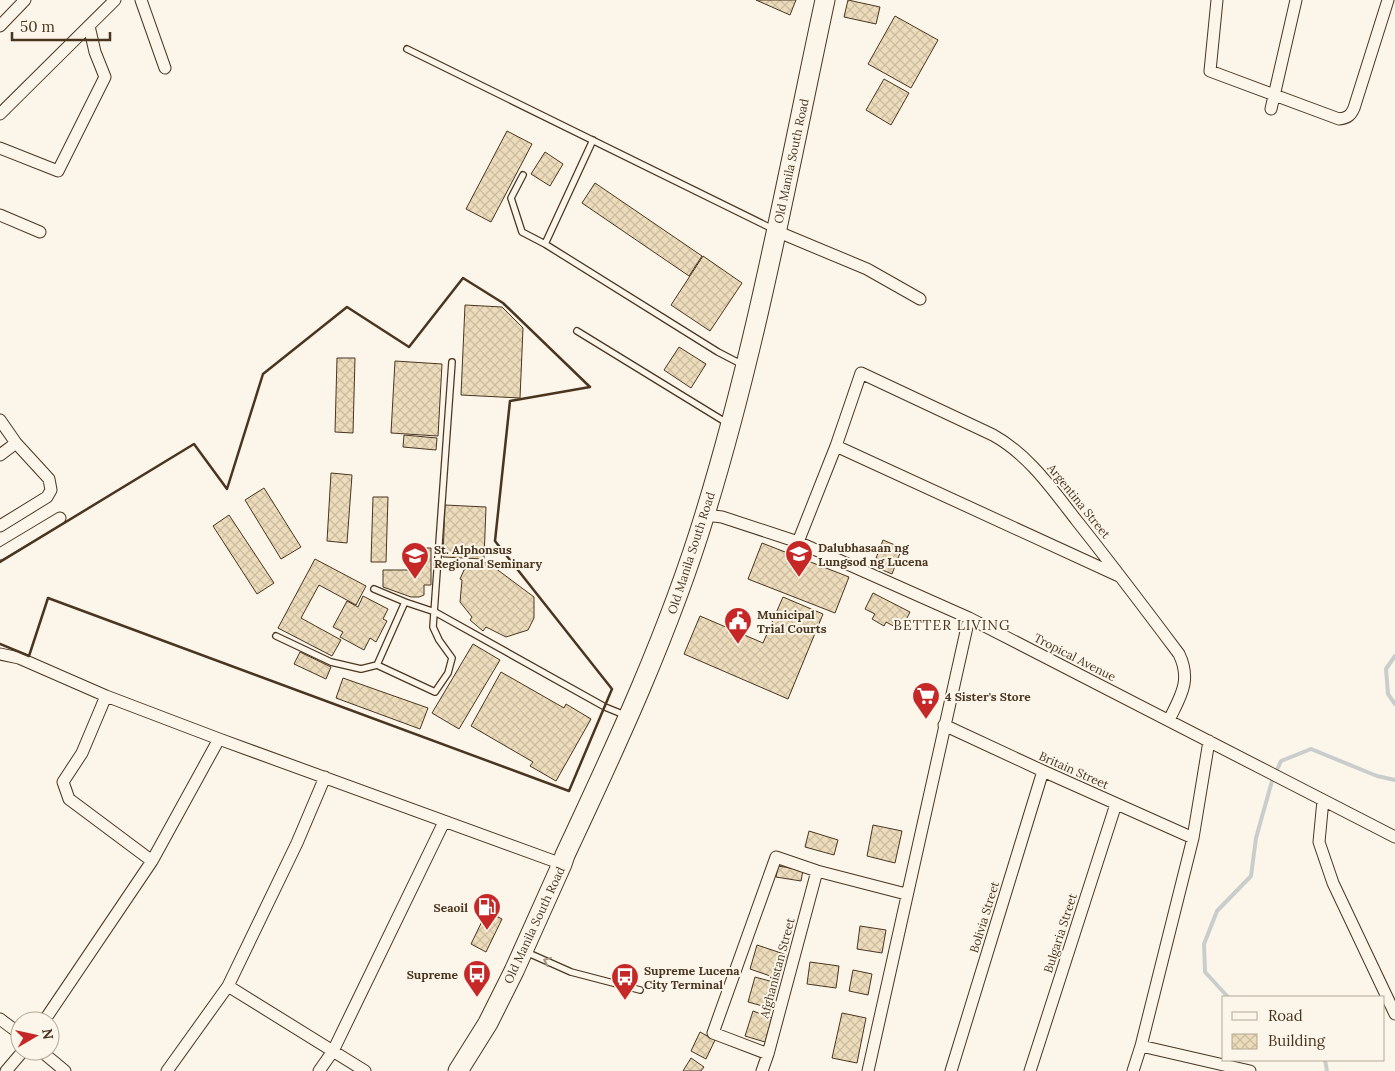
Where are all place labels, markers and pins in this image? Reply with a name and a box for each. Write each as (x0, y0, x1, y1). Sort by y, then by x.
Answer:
school or university icon: Dalubhasaan ng Lungsod ng Lucena (784, 539, 814, 578)
place label: Dalubhasaan ng Lungsod ng Lucena (818, 540, 929, 569)
school or university icon: St. Alphonsus Regional Seminary (400, 541, 430, 580)
place label: St. Alphonsus Regional Seminary (434, 542, 542, 571)
public building icon: Municipal Trial Courts (723, 606, 753, 645)
place label: Municipal Trial Courts (757, 607, 827, 636)
supermarket icon: 4 Sister's Store (911, 681, 941, 720)
place label: 4 Sister's Store (945, 689, 1031, 704)
fuel station icon: Seaoil (472, 892, 502, 931)
place label: Seaoil (434, 900, 468, 915)
bus stop icon: Supreme (462, 959, 492, 998)
bus stop icon: Supreme Lucena City Terminal (610, 962, 640, 1001)
place label: Supreme Lucena City Terminal (644, 963, 740, 992)
place label: Supreme (407, 967, 459, 982)

